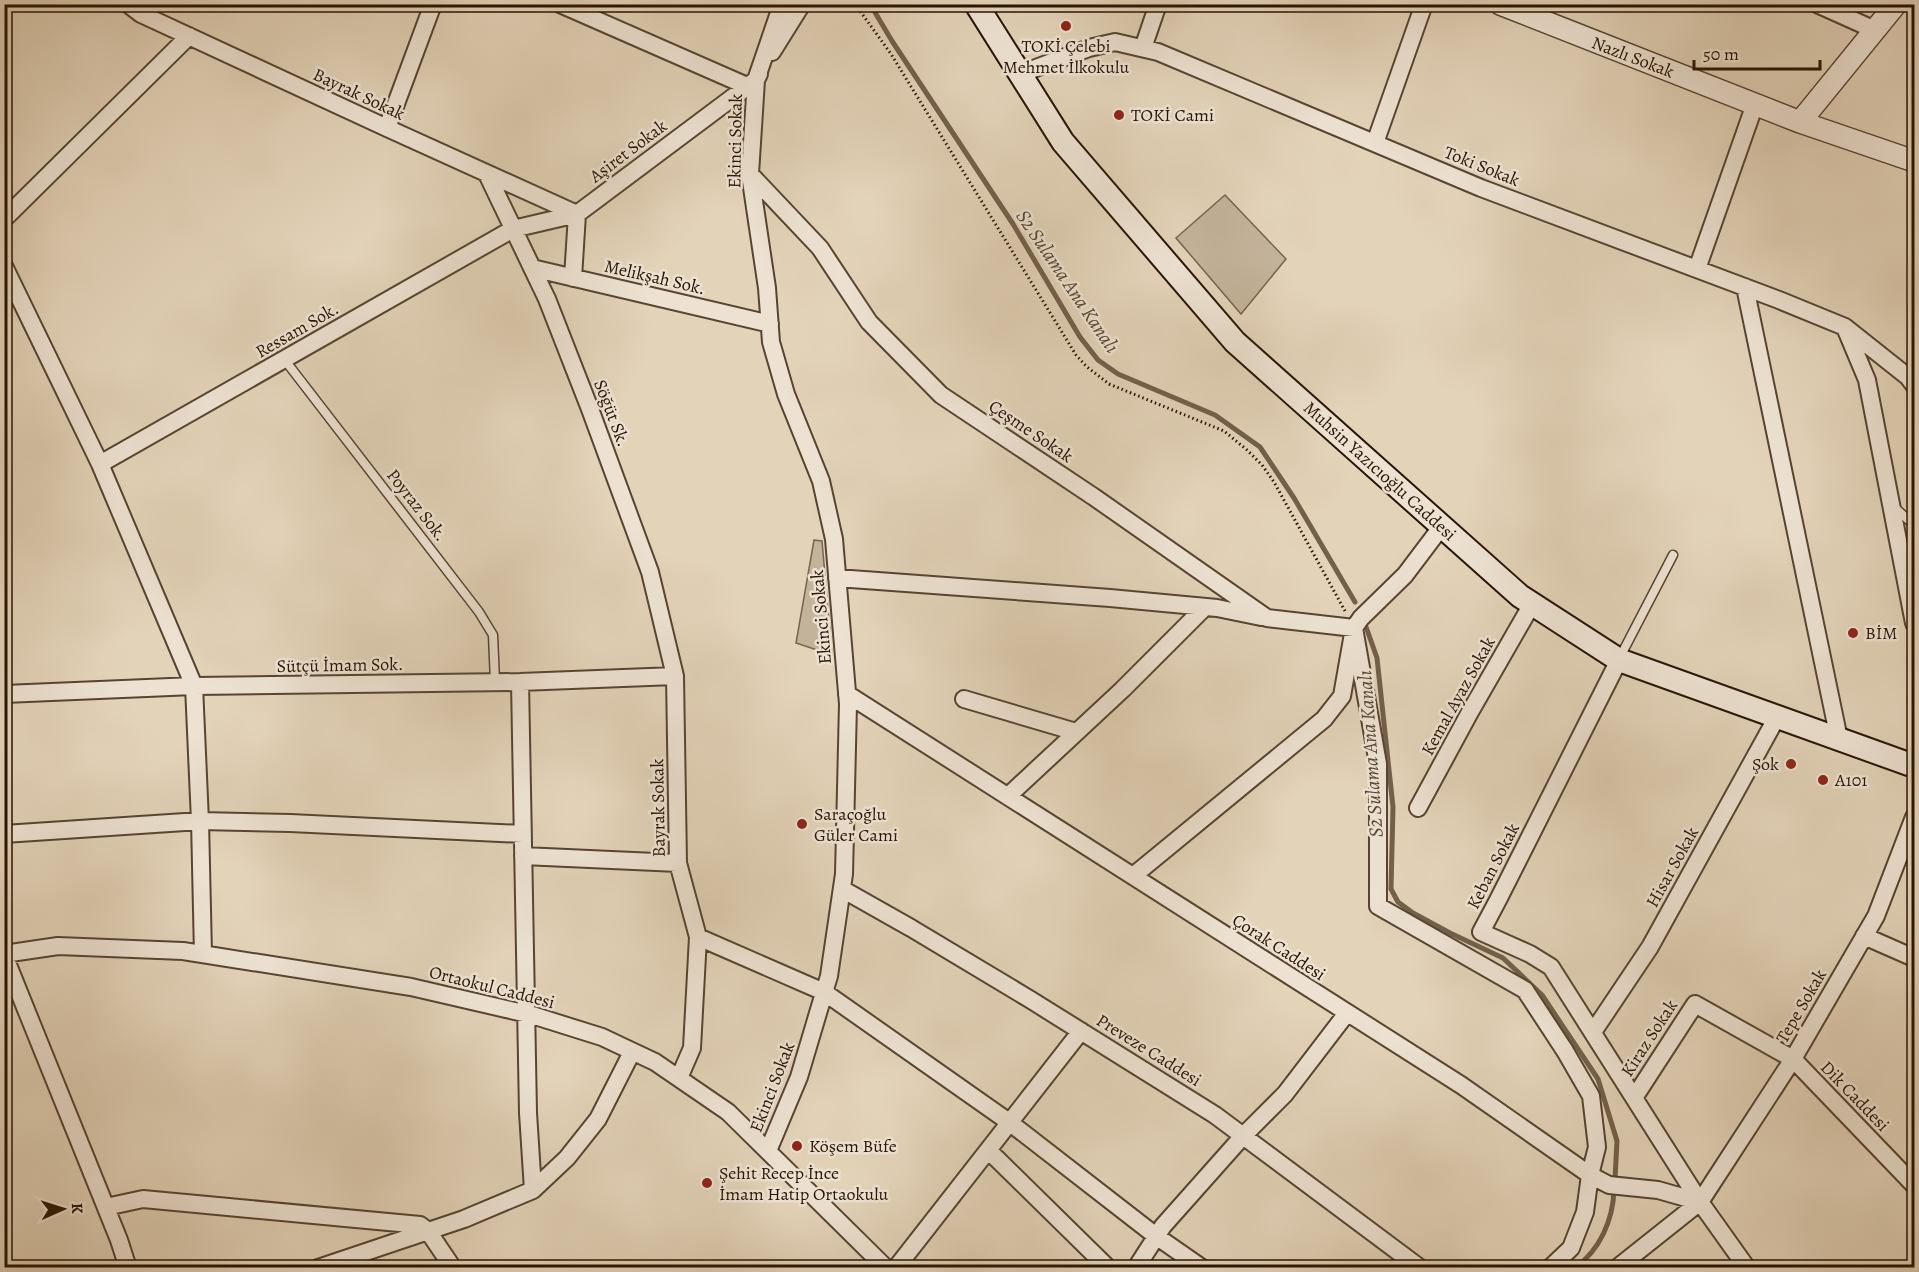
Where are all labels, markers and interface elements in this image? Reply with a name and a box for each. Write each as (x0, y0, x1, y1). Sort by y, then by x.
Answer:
marker: TOKİ Çelebi Mehmet İlkokulu (1059, 19, 1073, 33)
street label: Nazlı Sokak (1588, 30, 1678, 84)
scale bar (1694, 33, 1820, 71)
place label: TOKİ Çelebi Mehmet İlkokulu (1003, 34, 1129, 79)
text: 50 m (1703, 42, 1739, 66)
street label: Bayrak Sokak (309, 62, 409, 126)
street label: Ekinci Sokak (722, 93, 748, 189)
place label: TOKİ Cami (1131, 103, 1214, 127)
marker: TOKİ Cami (1112, 108, 1126, 122)
street label: Aşiret Sokak (584, 114, 672, 189)
street label: Toki Sokak (1441, 140, 1523, 192)
water label: S2 Sulama Ana Kanalı (1010, 204, 1126, 358)
street label: Melikşah Sok. (602, 254, 708, 300)
street label: Ressam Sok. (251, 296, 343, 364)
street label: Söğüt Sk. (588, 376, 636, 450)
street label: Çeşme Sokak (984, 394, 1078, 468)
street label: Muhsin Yazıcıoğlu Caddesi (1298, 396, 1462, 546)
street label: Poyraz Sok. (381, 464, 453, 546)
street label: Ekinci Sokak (805, 569, 837, 665)
place label: BİM (1865, 621, 1898, 645)
marker: BİM (1846, 626, 1860, 640)
street label: Kemal Ayaz Sokak (1415, 632, 1501, 760)
street label: Sütçü İmam Sok. (276, 652, 404, 678)
water label: S2 Sulama Ana Kanalı (1351, 670, 1390, 838)
place label: Şok (1752, 752, 1779, 776)
marker: Şok (1784, 757, 1798, 771)
street label: Bayrak Sokak (645, 758, 671, 857)
place label: A101 (1834, 768, 1867, 792)
marker: A101 (1816, 773, 1830, 787)
place label: Saraçoğlu Güler Cami (814, 802, 898, 847)
marker: Saraçoğlu Güler Cami (795, 817, 809, 831)
street label: Keban Sokak (1461, 819, 1525, 913)
street label: Hisar Sokak (1640, 822, 1704, 912)
street label: Çorak Caddesi (1228, 908, 1330, 986)
street label: Ortaokul Caddesi (427, 960, 557, 1014)
street label: Tepe Sokak (1770, 964, 1832, 1048)
street label: Kiraz Sokak (1615, 995, 1683, 1081)
street label: Preveze Caddesi (1092, 1008, 1206, 1092)
street label: Ekinci Sokak (744, 1038, 800, 1136)
street label: Dik Caddesi (1815, 1055, 1895, 1137)
place label: Köşem Büfe (809, 1134, 897, 1158)
marker: Köşem Büfe (790, 1139, 804, 1153)
place label: Şehit Recep İnce İmam Hatip Ortaokulu (719, 1161, 889, 1206)
marker: Şehit Recep İnce İmam Hatip Ortaokulu (700, 1176, 714, 1190)
north arrow (33, 1179, 93, 1239)
text: K (66, 1202, 88, 1215)

